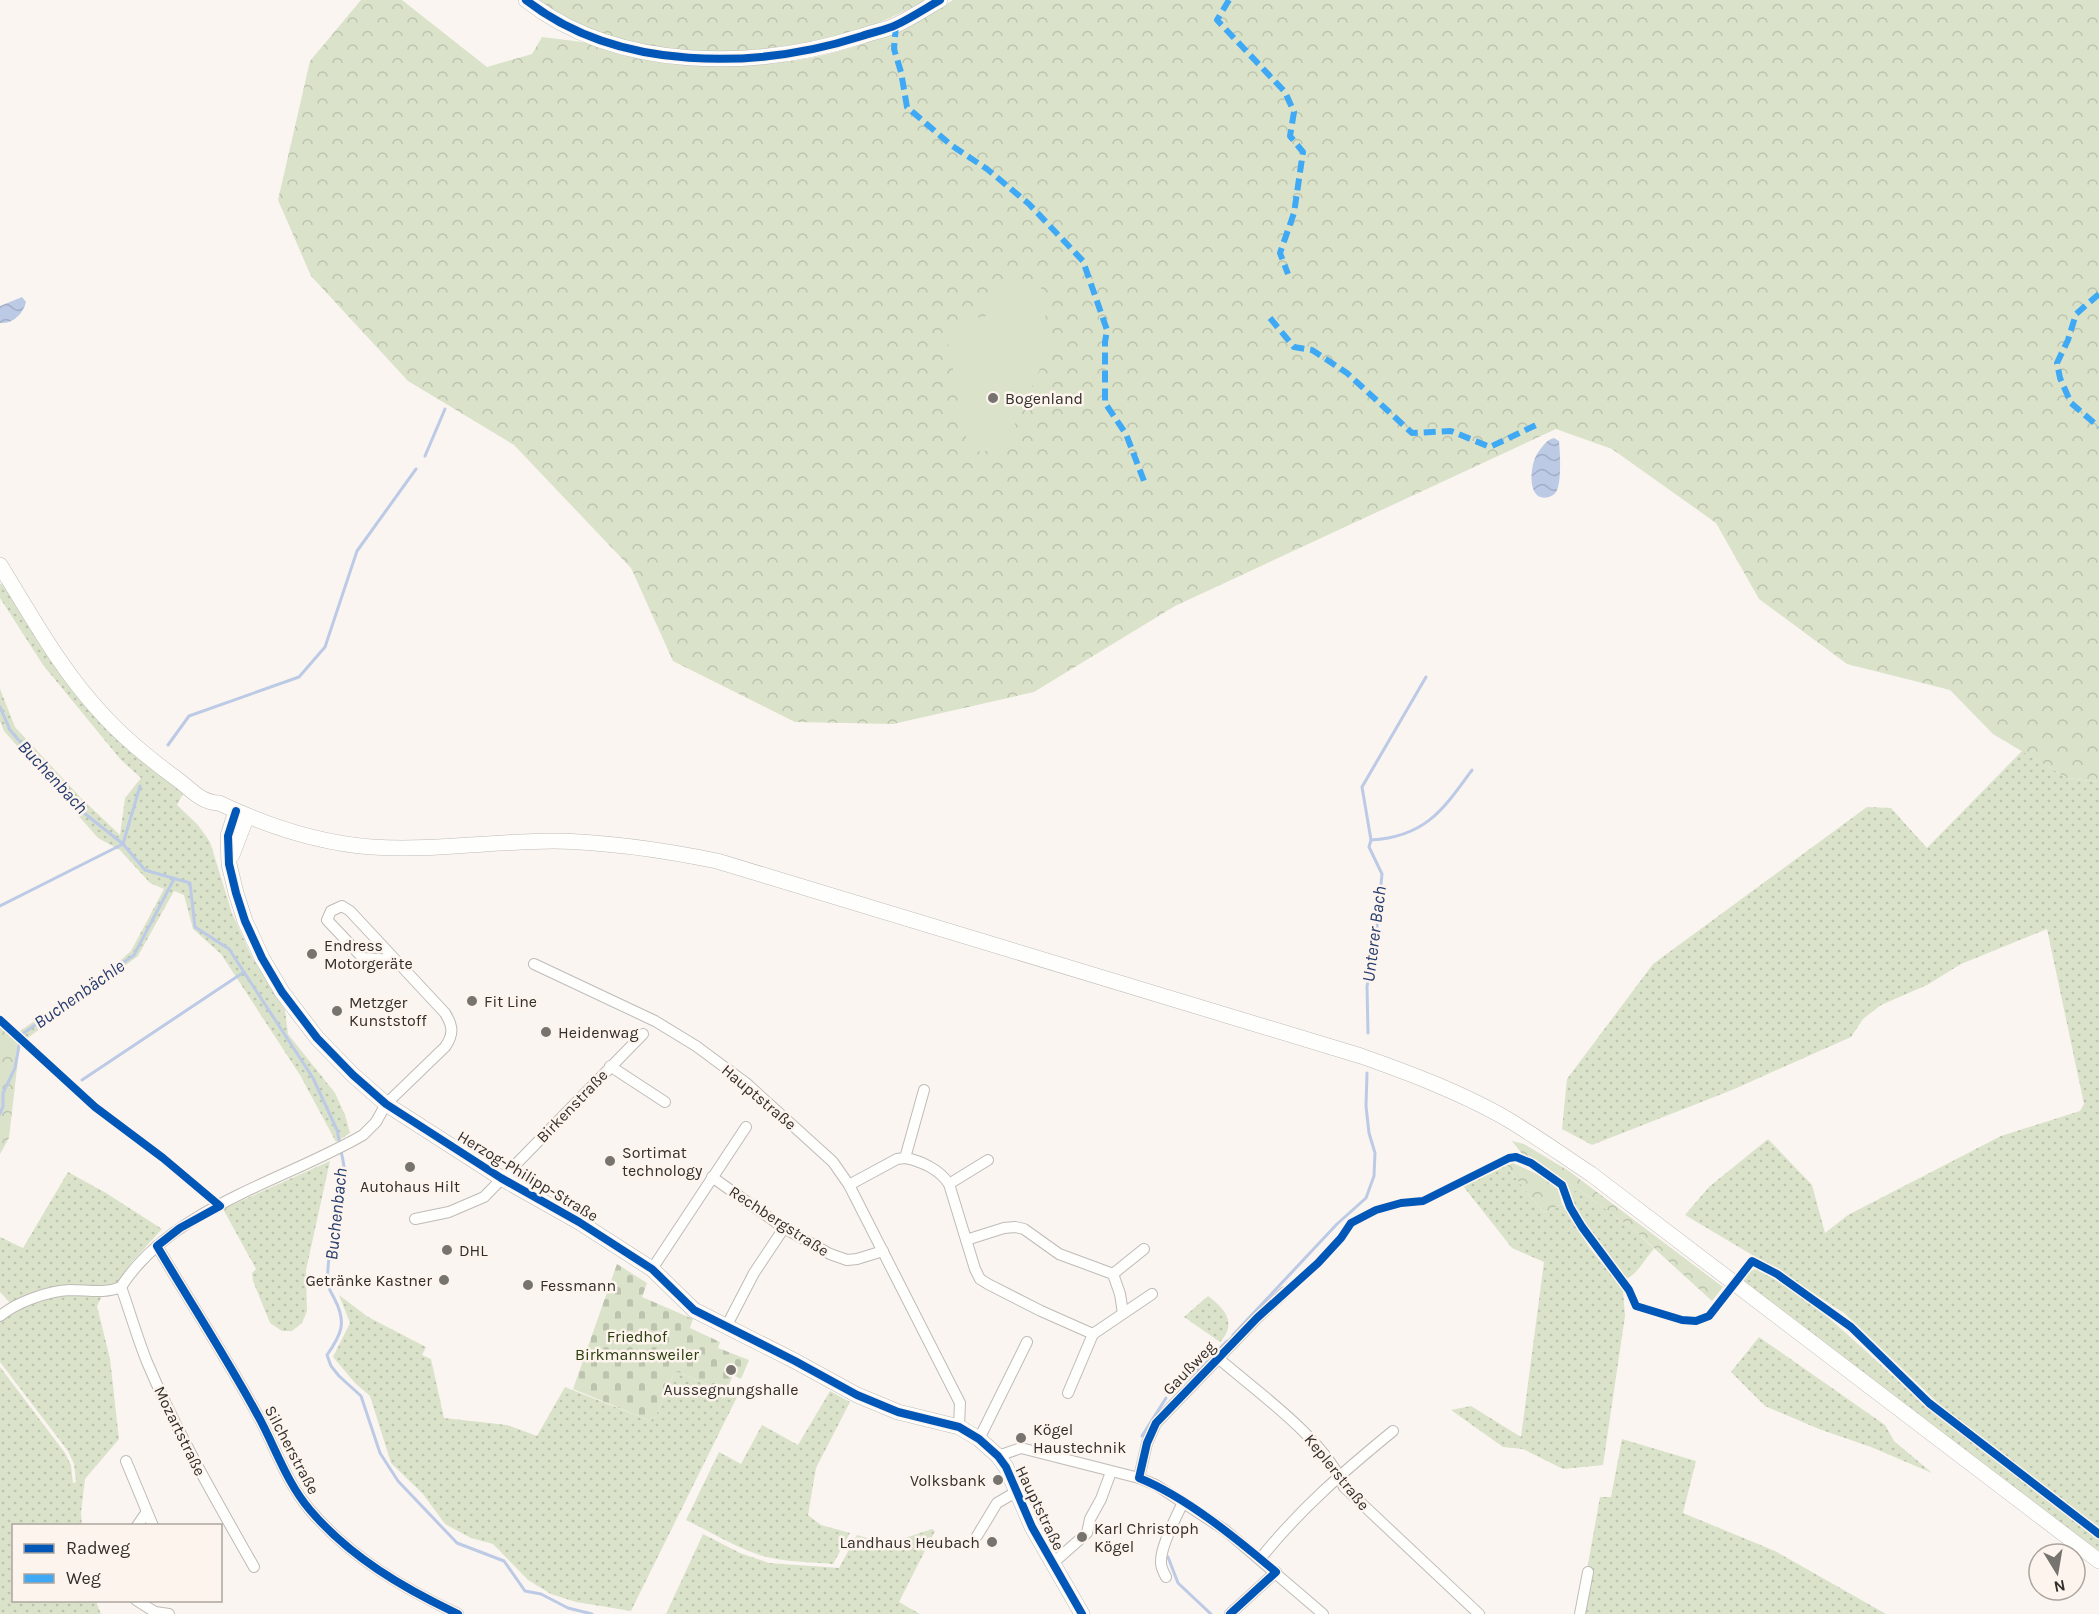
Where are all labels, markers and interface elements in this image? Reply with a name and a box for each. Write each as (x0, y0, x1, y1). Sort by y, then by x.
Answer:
place label: Bogenland (1005, 389, 1083, 408)
marker: Bogenland (986, 391, 1000, 405)
water label: Buchenbach (13, 736, 93, 818)
water label: Unterer Bach (1357, 885, 1391, 983)
place label: Endress Motorgeräte (324, 936, 413, 973)
marker: Endress Motorgeräte (305, 947, 319, 961)
water label: Buchenbächle (29, 955, 129, 1033)
place label: Fit Line (484, 992, 537, 1011)
place label: Metzger Kunststoff (349, 993, 427, 1030)
marker: Fit Line (465, 994, 479, 1008)
marker: Metzger Kunststoff (330, 1004, 344, 1018)
place label: Heidenwag (558, 1023, 638, 1042)
marker: Heidenwag (539, 1025, 553, 1039)
street label: Hauptstraße (718, 1060, 800, 1134)
street label: Birkenstraße (532, 1065, 612, 1147)
street label: Herzog-Philipp-Straße (454, 1126, 602, 1226)
place label: Sortimat technology (622, 1143, 703, 1180)
marker: Sortimat technology (603, 1154, 617, 1168)
marker: Autohaus Hilt (403, 1160, 417, 1174)
water label: Buchenbach (320, 1167, 352, 1261)
place label: Autohaus Hilt (360, 1177, 460, 1196)
street label: Rechbergstraße (726, 1182, 832, 1260)
place label: DHL (459, 1241, 488, 1260)
marker: DHL (440, 1243, 454, 1257)
place label: Getränke Kastner (306, 1271, 432, 1290)
marker: Getränke Kastner (437, 1273, 451, 1287)
place label: Fessmann (540, 1276, 616, 1295)
marker: Fessmann (521, 1278, 535, 1292)
park label: Friedhof Birkmannsweiler (575, 1327, 699, 1364)
street label: Gaußweg (1159, 1337, 1219, 1399)
marker: Aussegnungshalle (724, 1363, 738, 1377)
place label: Aussegnungshalle (663, 1380, 799, 1399)
street label: Mozartstraße (150, 1383, 210, 1479)
street label: Silcherstraße (261, 1402, 323, 1498)
place label: Kögel Haustechnik (1033, 1420, 1126, 1457)
street label: Keplerstraße (1300, 1430, 1374, 1514)
marker: Kögel Haustechnik (1014, 1431, 1028, 1445)
street label: Hauptstraße (1011, 1463, 1069, 1553)
place label: Volksbank (910, 1471, 986, 1490)
marker: Volksbank (991, 1473, 1005, 1487)
place label: Karl Christoph Kögel (1094, 1519, 1199, 1556)
legend (12, 1524, 222, 1602)
marker: Karl Christoph Kögel (1075, 1530, 1089, 1544)
place label: Landhaus Heubach (839, 1533, 980, 1552)
marker: Landhaus Heubach (985, 1535, 999, 1549)
text: Radweg (66, 1537, 130, 1559)
north arrow (2027, 1542, 2087, 1602)
text: Weg (66, 1567, 101, 1589)
text: N (2052, 1576, 2067, 1597)

